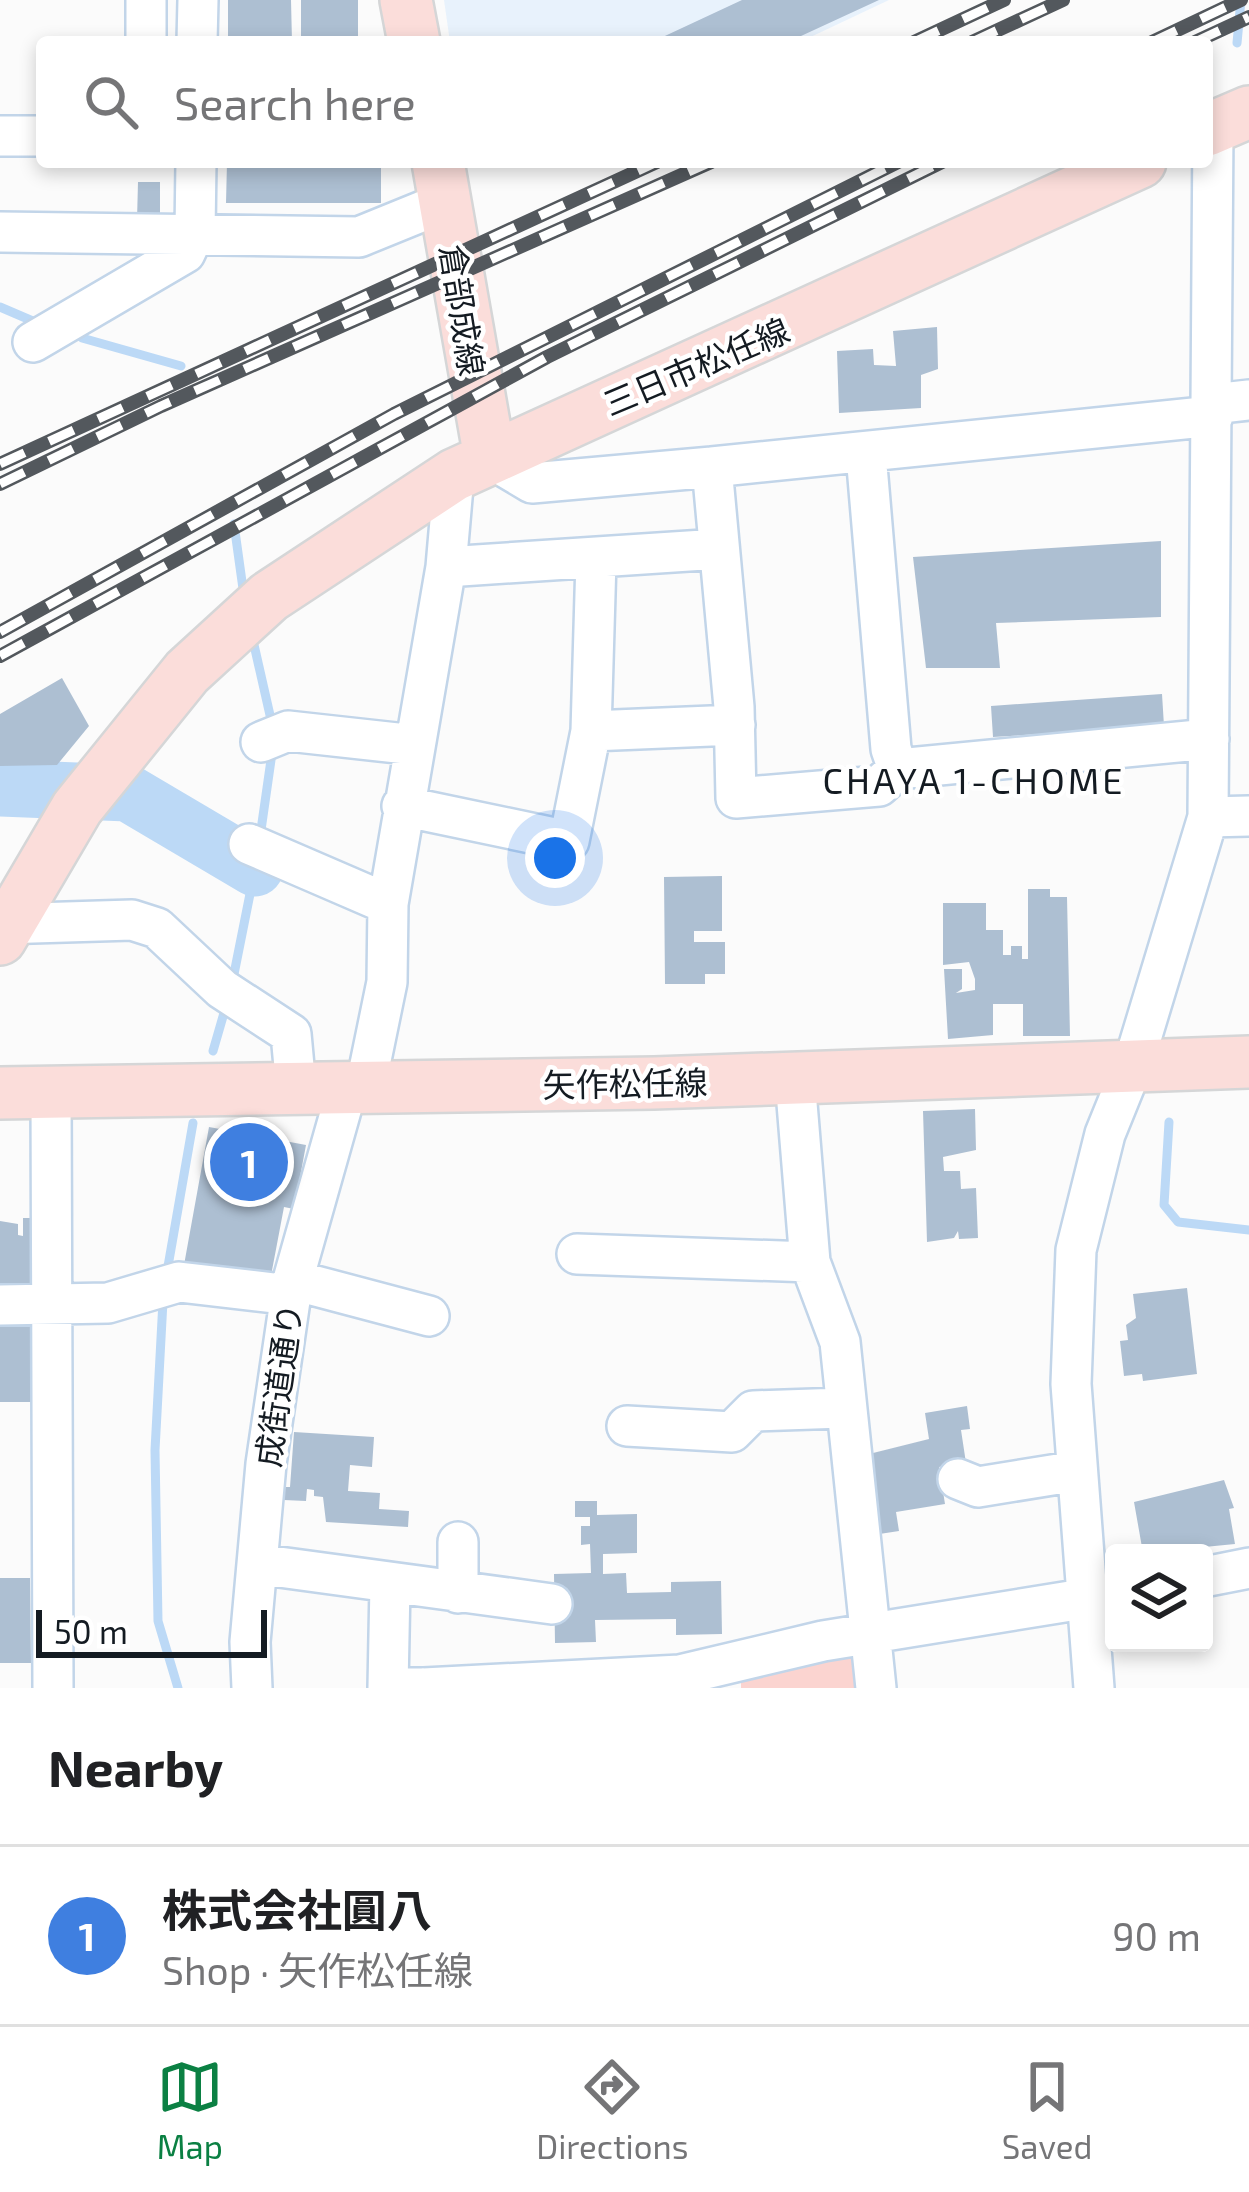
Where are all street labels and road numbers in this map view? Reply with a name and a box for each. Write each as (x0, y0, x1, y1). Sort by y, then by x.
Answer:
street label: 倉部成線 (433, 242, 493, 378)
street label: 三日市松任線 (597, 309, 795, 423)
street label: 矢作松任線 (542, 1062, 708, 1104)
street label: 成街道通り (247, 1301, 309, 1469)

